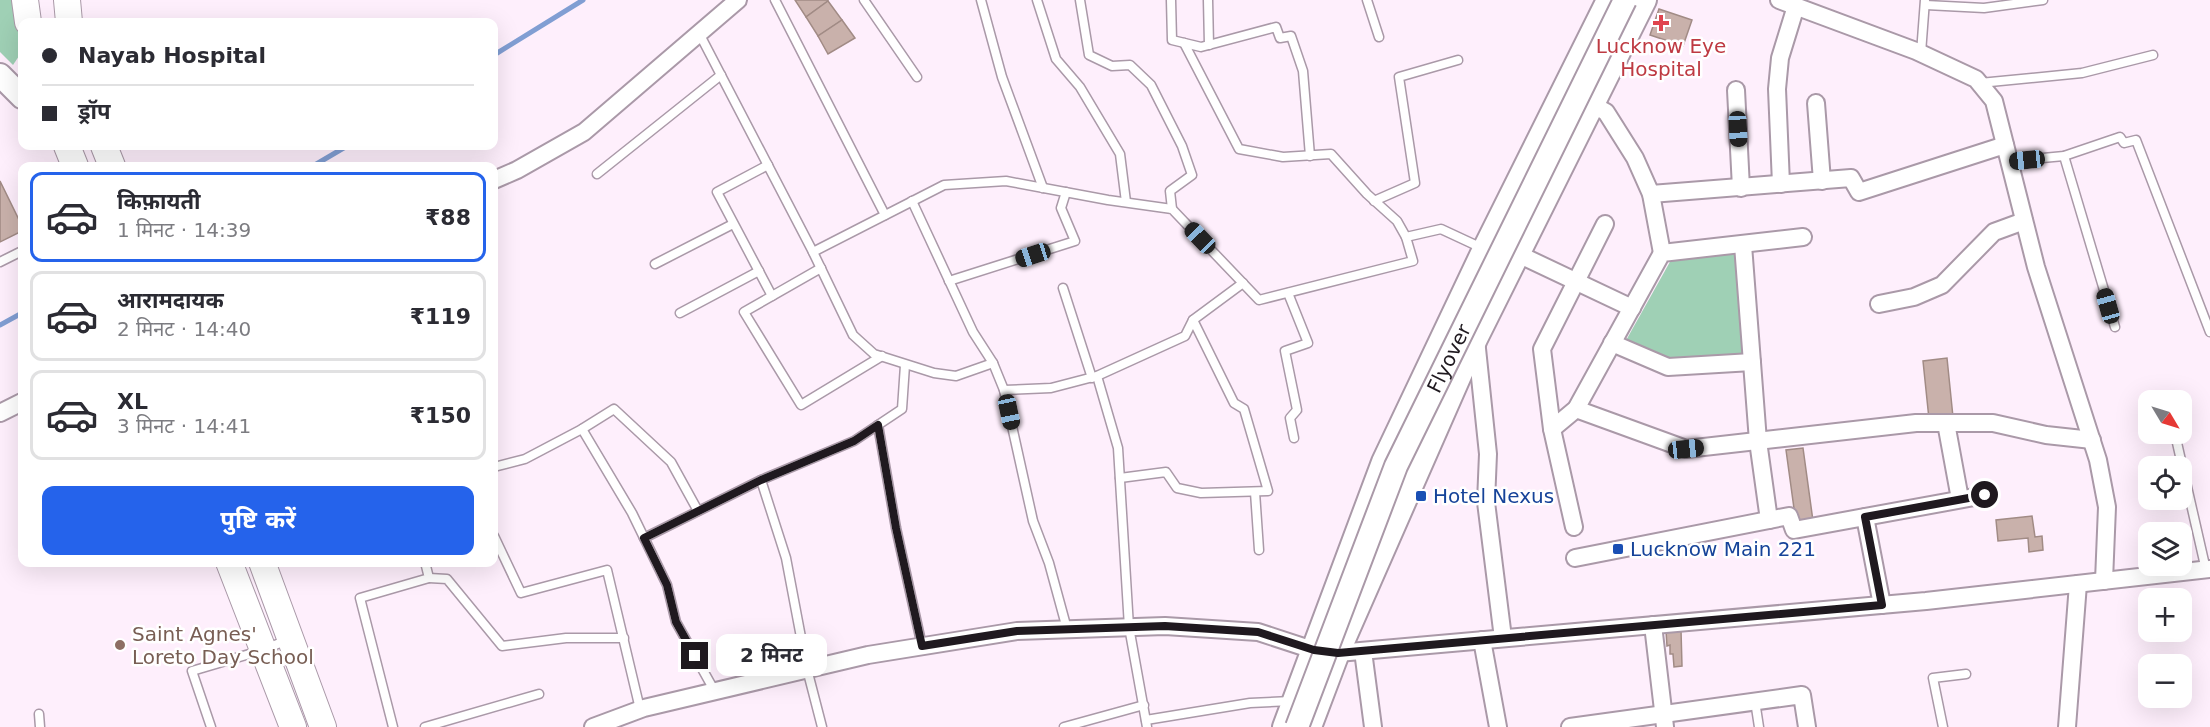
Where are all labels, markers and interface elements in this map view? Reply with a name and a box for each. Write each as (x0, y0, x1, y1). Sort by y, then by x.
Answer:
marker: Lucknow Eye Hospital (1652, 14, 1670, 32)
place label: Lucknow Eye Hospital (1596, 34, 1726, 81)
text: Nayab Hospital (78, 43, 266, 68)
text: ड्रॉप (78, 99, 111, 124)
car (1728, 111, 1748, 147)
car (2008, 149, 2046, 171)
text: किफ़ायती (117, 189, 201, 214)
icon: car (45, 190, 99, 244)
text: ₹88 (425, 205, 471, 230)
text: 1 मिनट · 14:39 (117, 218, 251, 242)
car (1181, 219, 1219, 257)
car (1013, 241, 1053, 269)
car (2094, 286, 2122, 326)
text: आरामदायक (117, 288, 224, 313)
icon: car (45, 289, 99, 343)
text: ₹119 (410, 304, 471, 329)
text: 2 मिनट · 14:40 (117, 317, 251, 341)
street label: Flyover (1422, 319, 1476, 397)
icon: car (45, 388, 99, 442)
text: XL (117, 389, 148, 414)
north arrow (2138, 390, 2192, 444)
map controls (2138, 390, 2192, 708)
car (996, 393, 1022, 431)
text: ₹150 (410, 403, 471, 428)
text: 3 मिनट · 14:41 (117, 414, 251, 438)
car (1667, 438, 1705, 460)
button: locate (2138, 456, 2192, 510)
route start (1971, 481, 1998, 508)
place label: Hotel Nexus (1433, 484, 1554, 508)
button: पुष्टि करें (42, 486, 474, 555)
marker: Hotel Nexus (1414, 489, 1428, 503)
button: layers (2138, 522, 2192, 576)
place label: Lucknow Main 221 (1630, 537, 1816, 561)
marker: Lucknow Main 221 (1611, 542, 1625, 556)
button: + (2138, 588, 2192, 642)
place label: Saint Agnes' Loreto Day School (132, 622, 314, 669)
callout: 2 मिनट (716, 635, 827, 677)
marker: Saint Agnes' Loreto Day School (113, 638, 127, 652)
route end (681, 642, 708, 669)
text: 2 मिनट (740, 643, 803, 667)
button: − (2138, 654, 2192, 708)

